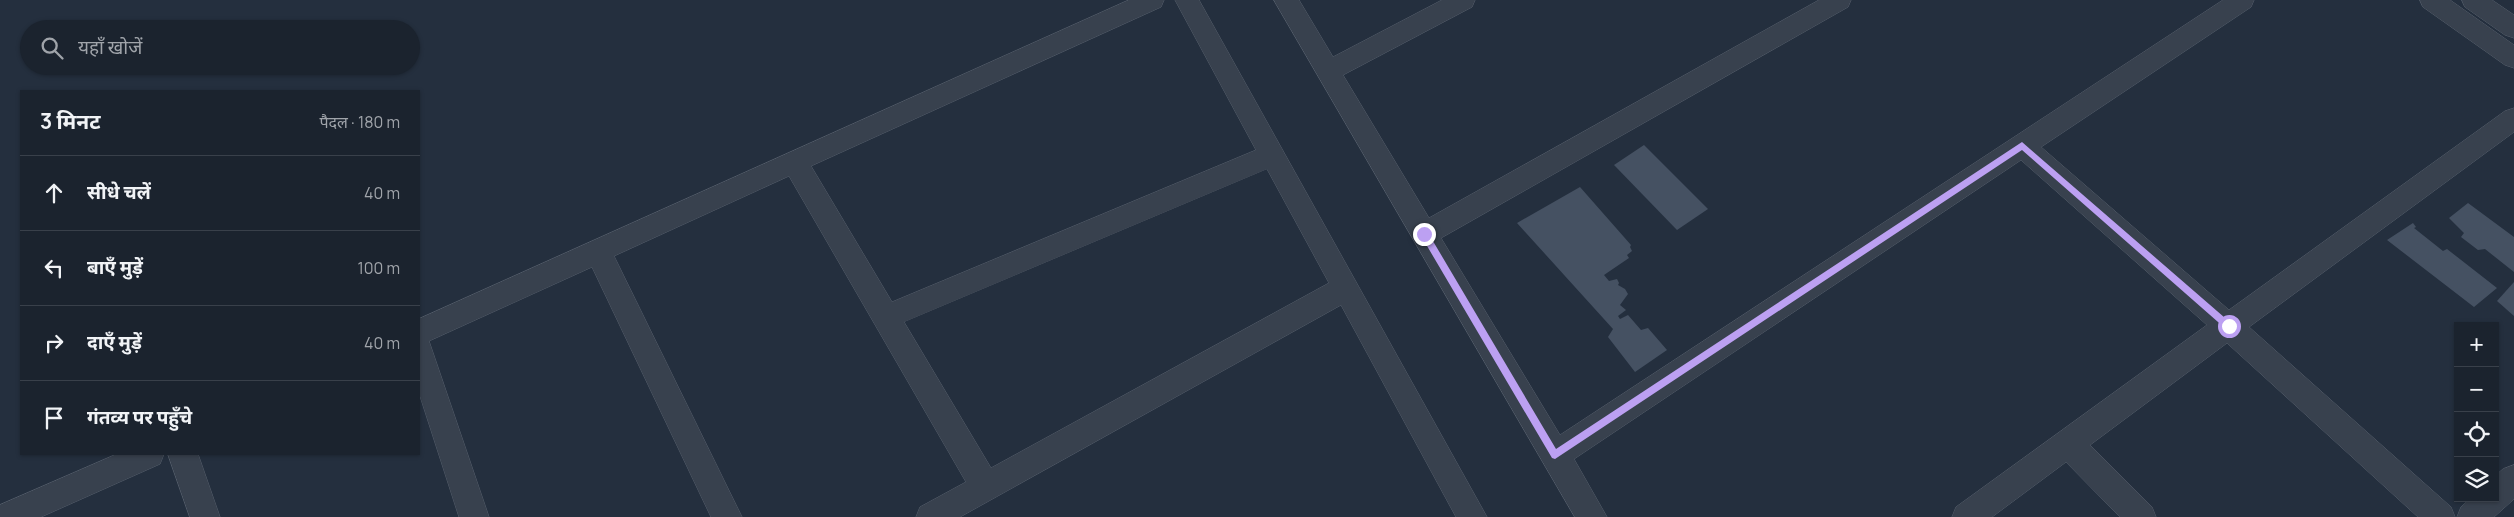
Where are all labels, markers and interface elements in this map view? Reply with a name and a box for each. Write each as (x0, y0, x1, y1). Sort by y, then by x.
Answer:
search box (20, 20, 420, 75)
icon: search (38, 34, 66, 62)
text: यहाँ खोजें (78, 34, 142, 60)
text: 3 मिनट (40, 107, 101, 135)
text: पैदल · 180 m (319, 111, 400, 133)
icon: ahead (40, 179, 68, 207)
text: सीधे चलें (87, 179, 151, 205)
text: 40 m (364, 182, 400, 204)
route end (1413, 223, 1436, 246)
icon: left (40, 254, 68, 282)
text: बाएँ मुड़ें (87, 254, 143, 280)
text: 100 m (357, 257, 400, 279)
route start (2218, 315, 2241, 338)
map controls (2454, 322, 2499, 502)
button: + (2454, 322, 2499, 367)
icon: right (40, 329, 68, 357)
text: दाएँ मुड़ें (87, 329, 142, 355)
text: 40 m (364, 332, 400, 354)
button: − (2454, 367, 2499, 412)
icon: arrive (40, 404, 68, 432)
text: गंतव्य पर पहुँचे (87, 404, 192, 430)
button: locate (2454, 412, 2499, 457)
button: layers (2454, 457, 2499, 502)

